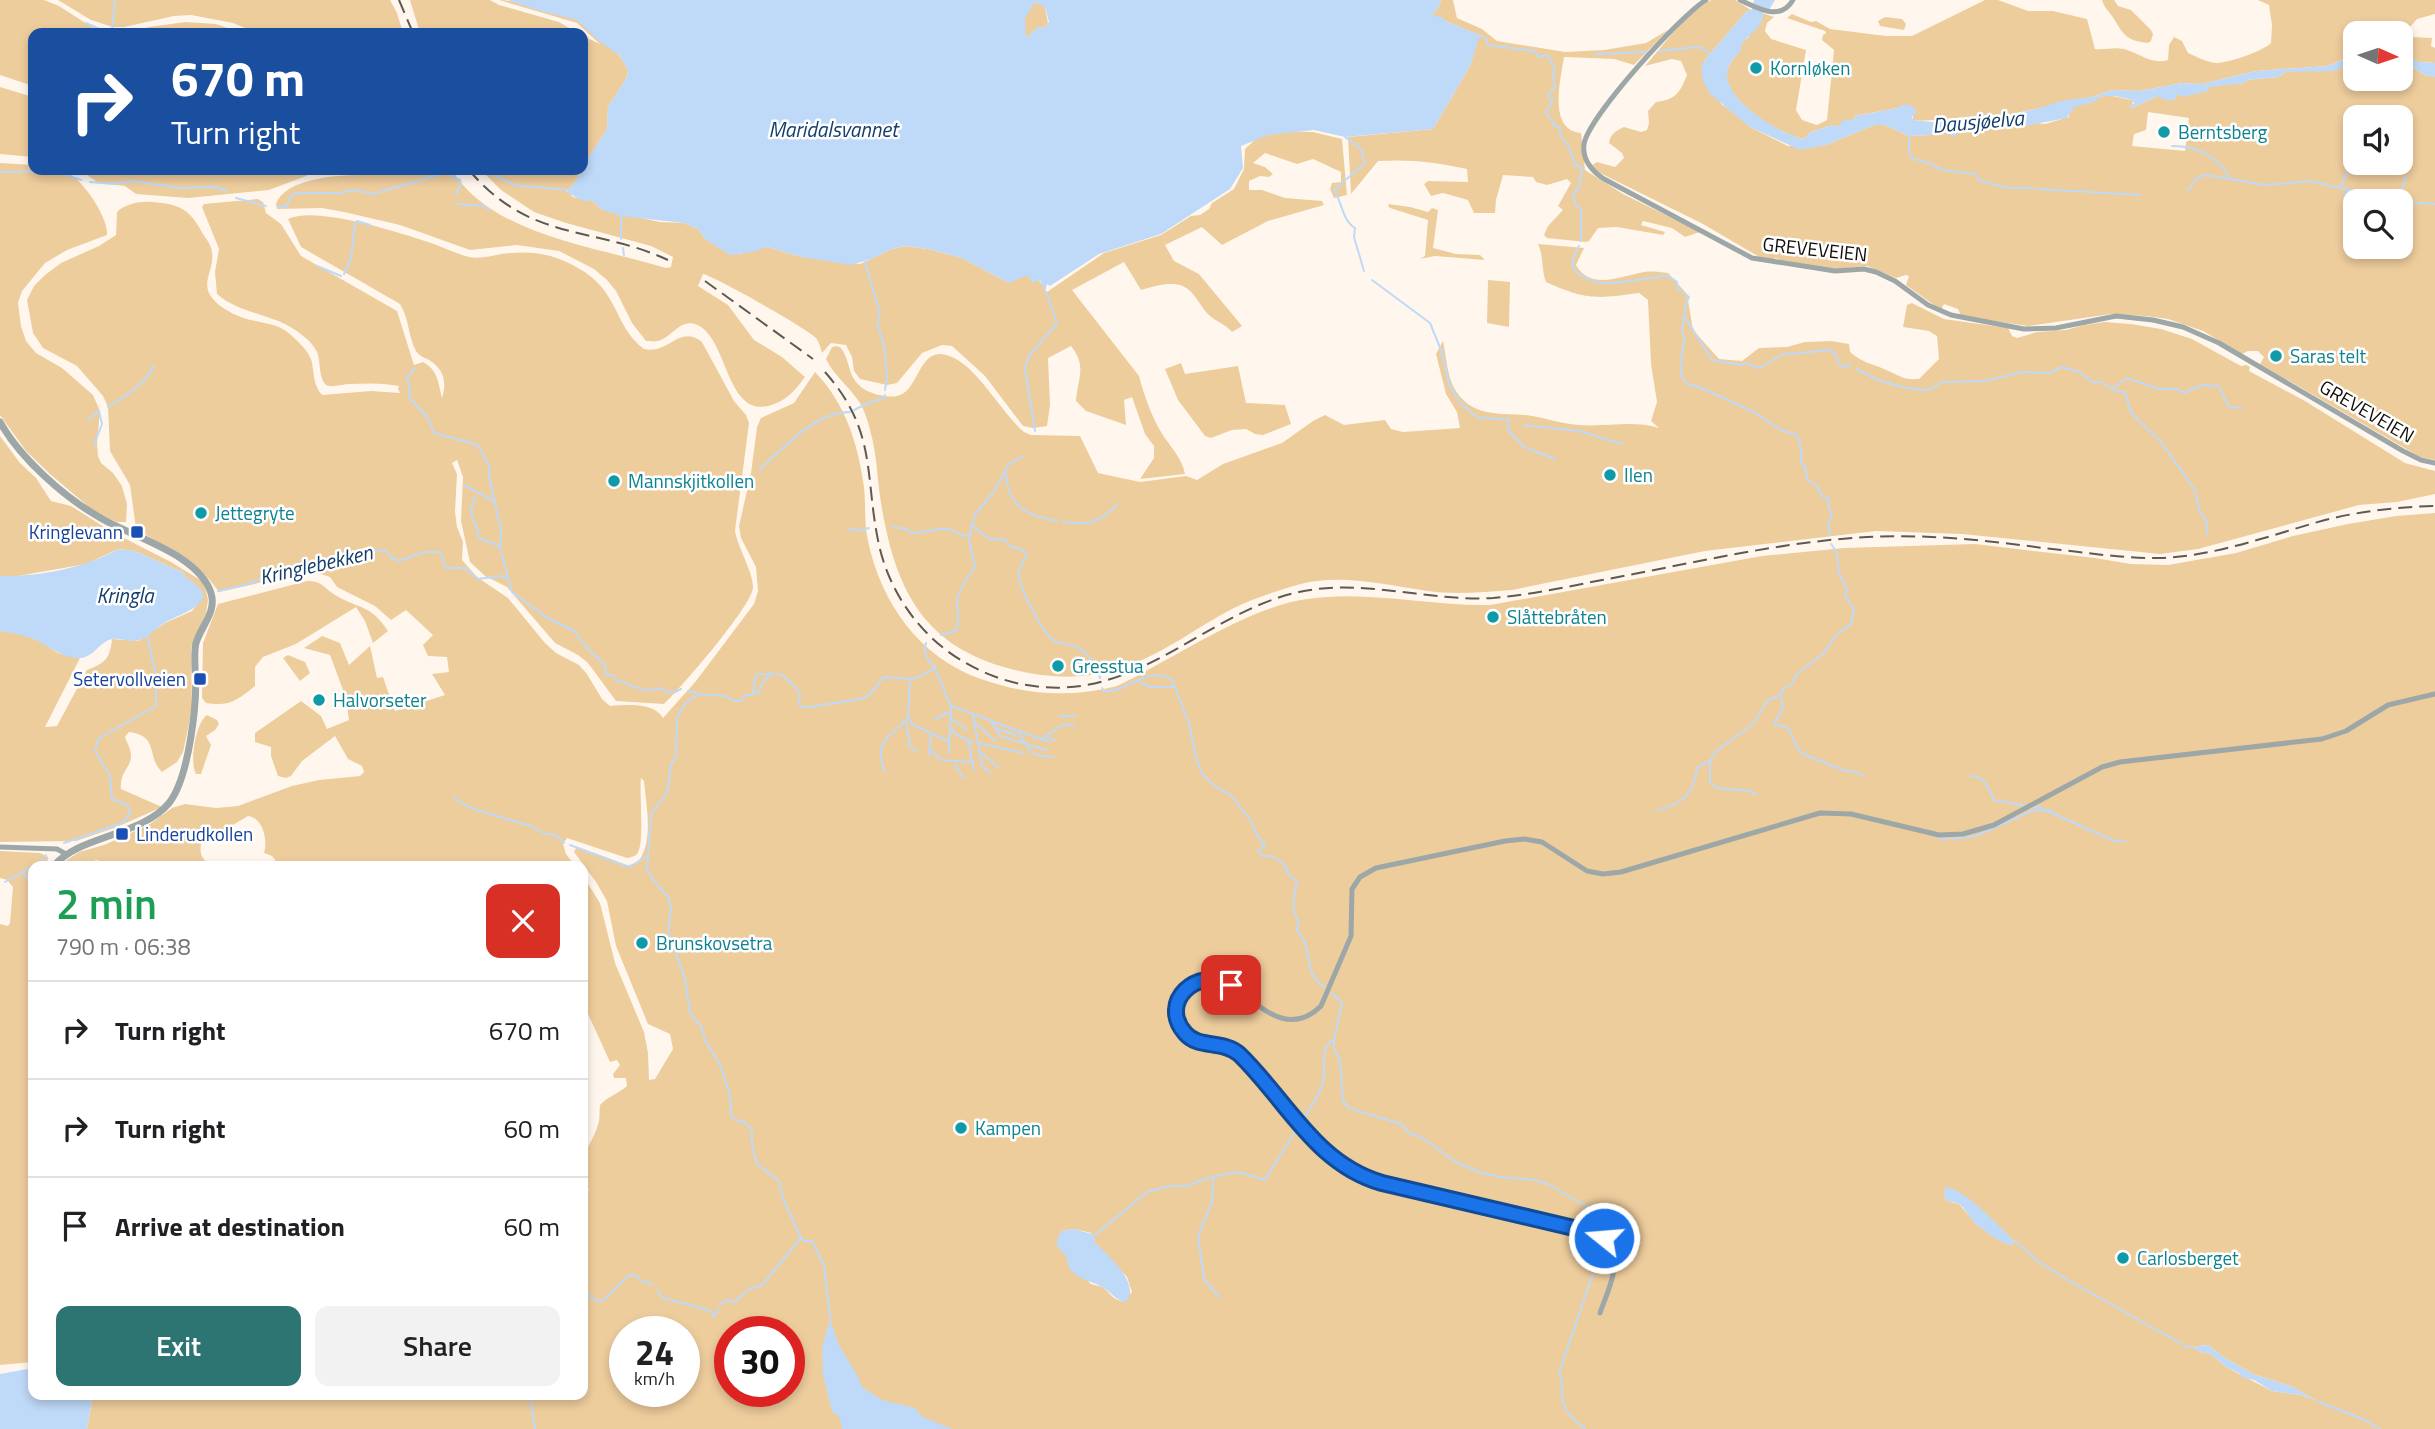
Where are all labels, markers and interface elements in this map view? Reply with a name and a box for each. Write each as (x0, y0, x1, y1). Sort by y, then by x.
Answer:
north arrow (2343, 21, 2413, 91)
map controls (2343, 21, 2413, 259)
text: 670 m (171, 40, 305, 115)
place label: Kornløken (1770, 53, 1850, 82)
icon: right (56, 56, 147, 147)
marker: Kornløken (1748, 60, 1764, 76)
water label: Dausjøelva (1931, 101, 2026, 141)
button: sound (2343, 105, 2413, 175)
text: Turn right (171, 108, 300, 156)
water label: Maridalsvannet (768, 113, 900, 145)
place label: Berntsberg (2178, 117, 2268, 146)
marker: Berntsberg (2156, 124, 2172, 140)
button: search (2343, 189, 2413, 259)
street label: GREVEVEIEN (1761, 229, 1869, 268)
place label: Saras telt (2290, 341, 2367, 370)
marker: Saras telt (2268, 348, 2284, 364)
street label: GREVEVEIEN (2314, 372, 2420, 449)
place label: Ilen (1624, 460, 1653, 489)
place label: Mannskjitkollen (628, 466, 754, 495)
marker: Ilen (1602, 467, 1618, 483)
marker: Mannskjitkollen (606, 473, 622, 489)
place label: Jettegryte (215, 498, 295, 527)
marker: Jettegryte (193, 505, 209, 521)
place label: Kringlevann (29, 517, 123, 546)
marker: Kringlevann (129, 524, 145, 540)
water label: Kringlebekken (256, 535, 376, 593)
water label: Kringla (96, 579, 155, 611)
place label: Slåttebråten (1507, 602, 1607, 631)
marker: Slåttebråten (1485, 609, 1501, 625)
place label: Gresstua (1072, 651, 1144, 680)
marker: Gresstua (1050, 658, 1066, 674)
place label: Setervollveien (73, 664, 186, 693)
marker: Setervollveien (192, 671, 208, 687)
place label: Halvorseter (333, 685, 427, 714)
marker: Halvorseter (311, 692, 327, 708)
place label: Linderudkollen (136, 819, 253, 848)
marker: Linderudkollen (114, 826, 130, 842)
text: 2 min (56, 871, 157, 935)
button: close (486, 884, 560, 958)
place label: Brunskovsetra (656, 928, 773, 957)
text: 790 m · 06:38 (56, 929, 191, 964)
marker: Brunskovsetra (634, 935, 650, 951)
pin (1201, 955, 1261, 1015)
icon: arrive (1212, 966, 1250, 1004)
icon: right (56, 1011, 94, 1049)
text: Turn right (115, 1011, 226, 1050)
text: 670 m (489, 1011, 560, 1050)
icon: right (56, 1109, 94, 1147)
text: Turn right (115, 1109, 226, 1148)
text: 60 m (503, 1109, 560, 1148)
place label: Kampen (975, 1113, 1041, 1142)
marker: Kampen (953, 1120, 969, 1136)
position arrow (1567, 1201, 1641, 1275)
icon: arrive (56, 1207, 94, 1245)
text: Arrive at destination (115, 1207, 345, 1246)
text: 60 m (503, 1207, 560, 1246)
place label: Carlosberget (2137, 1243, 2239, 1272)
marker: Carlosberget (2115, 1250, 2131, 1266)
button: Exit (56, 1306, 301, 1386)
button: Share (315, 1306, 560, 1386)
speed limit sign: 30 (714, 1316, 805, 1407)
text: 24 (635, 1325, 674, 1379)
text: km/h (634, 1365, 675, 1392)

